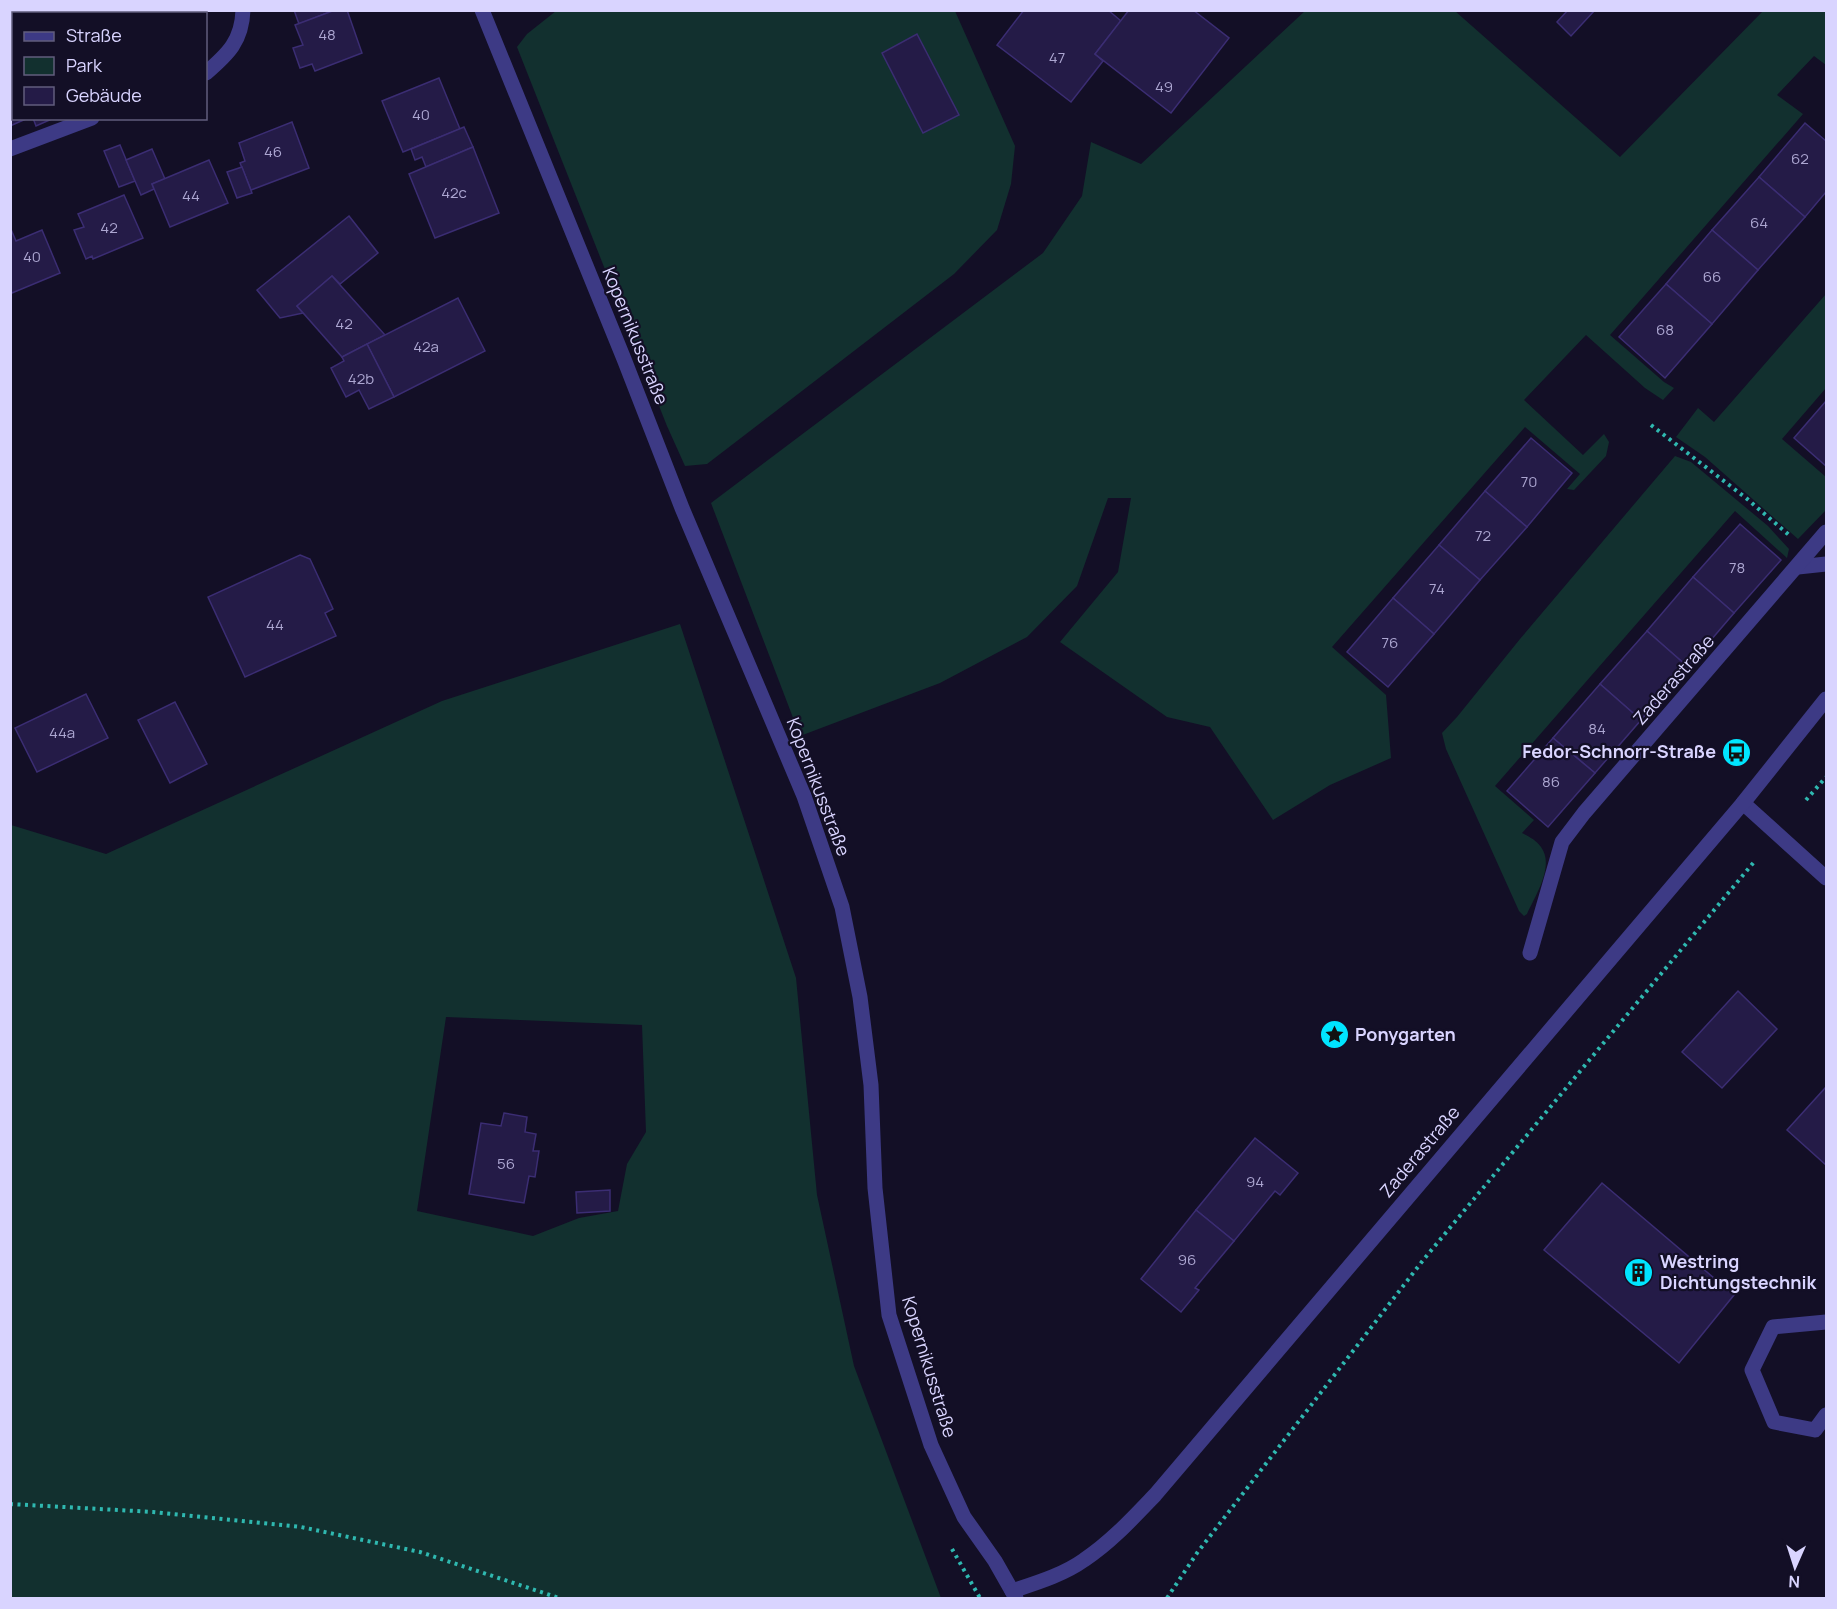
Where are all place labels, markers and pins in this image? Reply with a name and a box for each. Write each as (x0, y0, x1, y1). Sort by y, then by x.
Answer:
bus stop icon: Fedor-Schnorr-Straße (1721, 736, 1753, 768)
place label: Fedor-Schnorr-Straße (1522, 739, 1716, 763)
place icon: Ponygarten (1318, 1019, 1350, 1051)
place label: Ponygarten (1355, 1022, 1456, 1046)
place label: Westring Dichtungstechnik (1660, 1249, 1817, 1294)
building icon: Westring Dichtungstechnik (1623, 1256, 1655, 1288)

